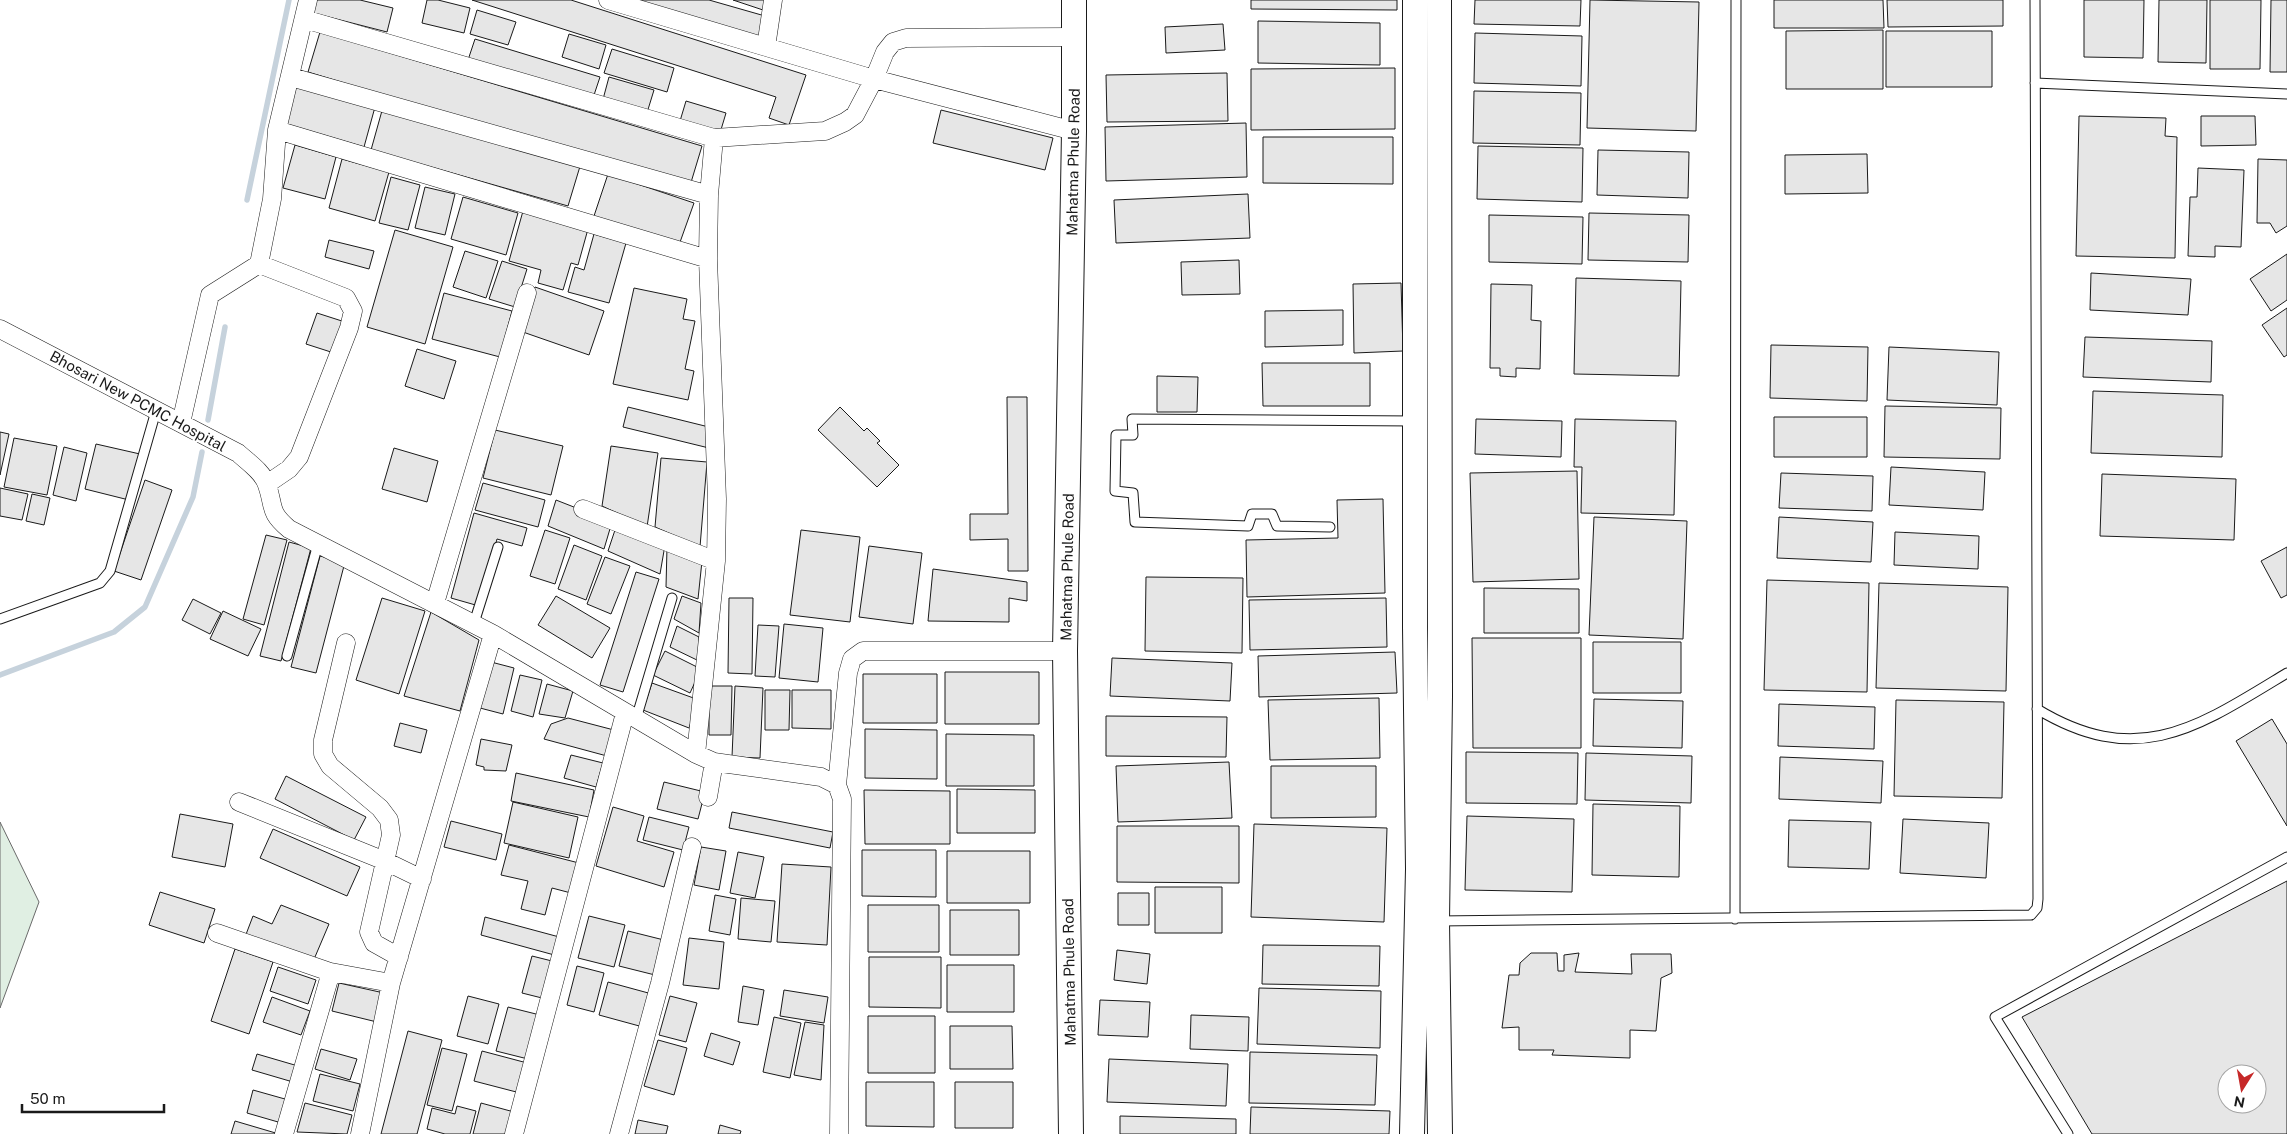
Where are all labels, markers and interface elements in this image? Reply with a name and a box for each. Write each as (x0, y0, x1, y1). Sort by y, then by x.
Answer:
street label: Mahatma Phule Road (1063, 88, 1083, 236)
street label: Bhosari New PCMC Hospital (47, 347, 229, 455)
street label: Mahatma Phule Road (1057, 493, 1077, 641)
street label: Mahatma Phule Road (1059, 898, 1079, 1046)
north arrow (2217, 1064, 2267, 1114)
scale bar (22, 1082, 165, 1114)
text: 50 m (30, 1090, 65, 1107)
text: N (2233, 1093, 2246, 1111)

